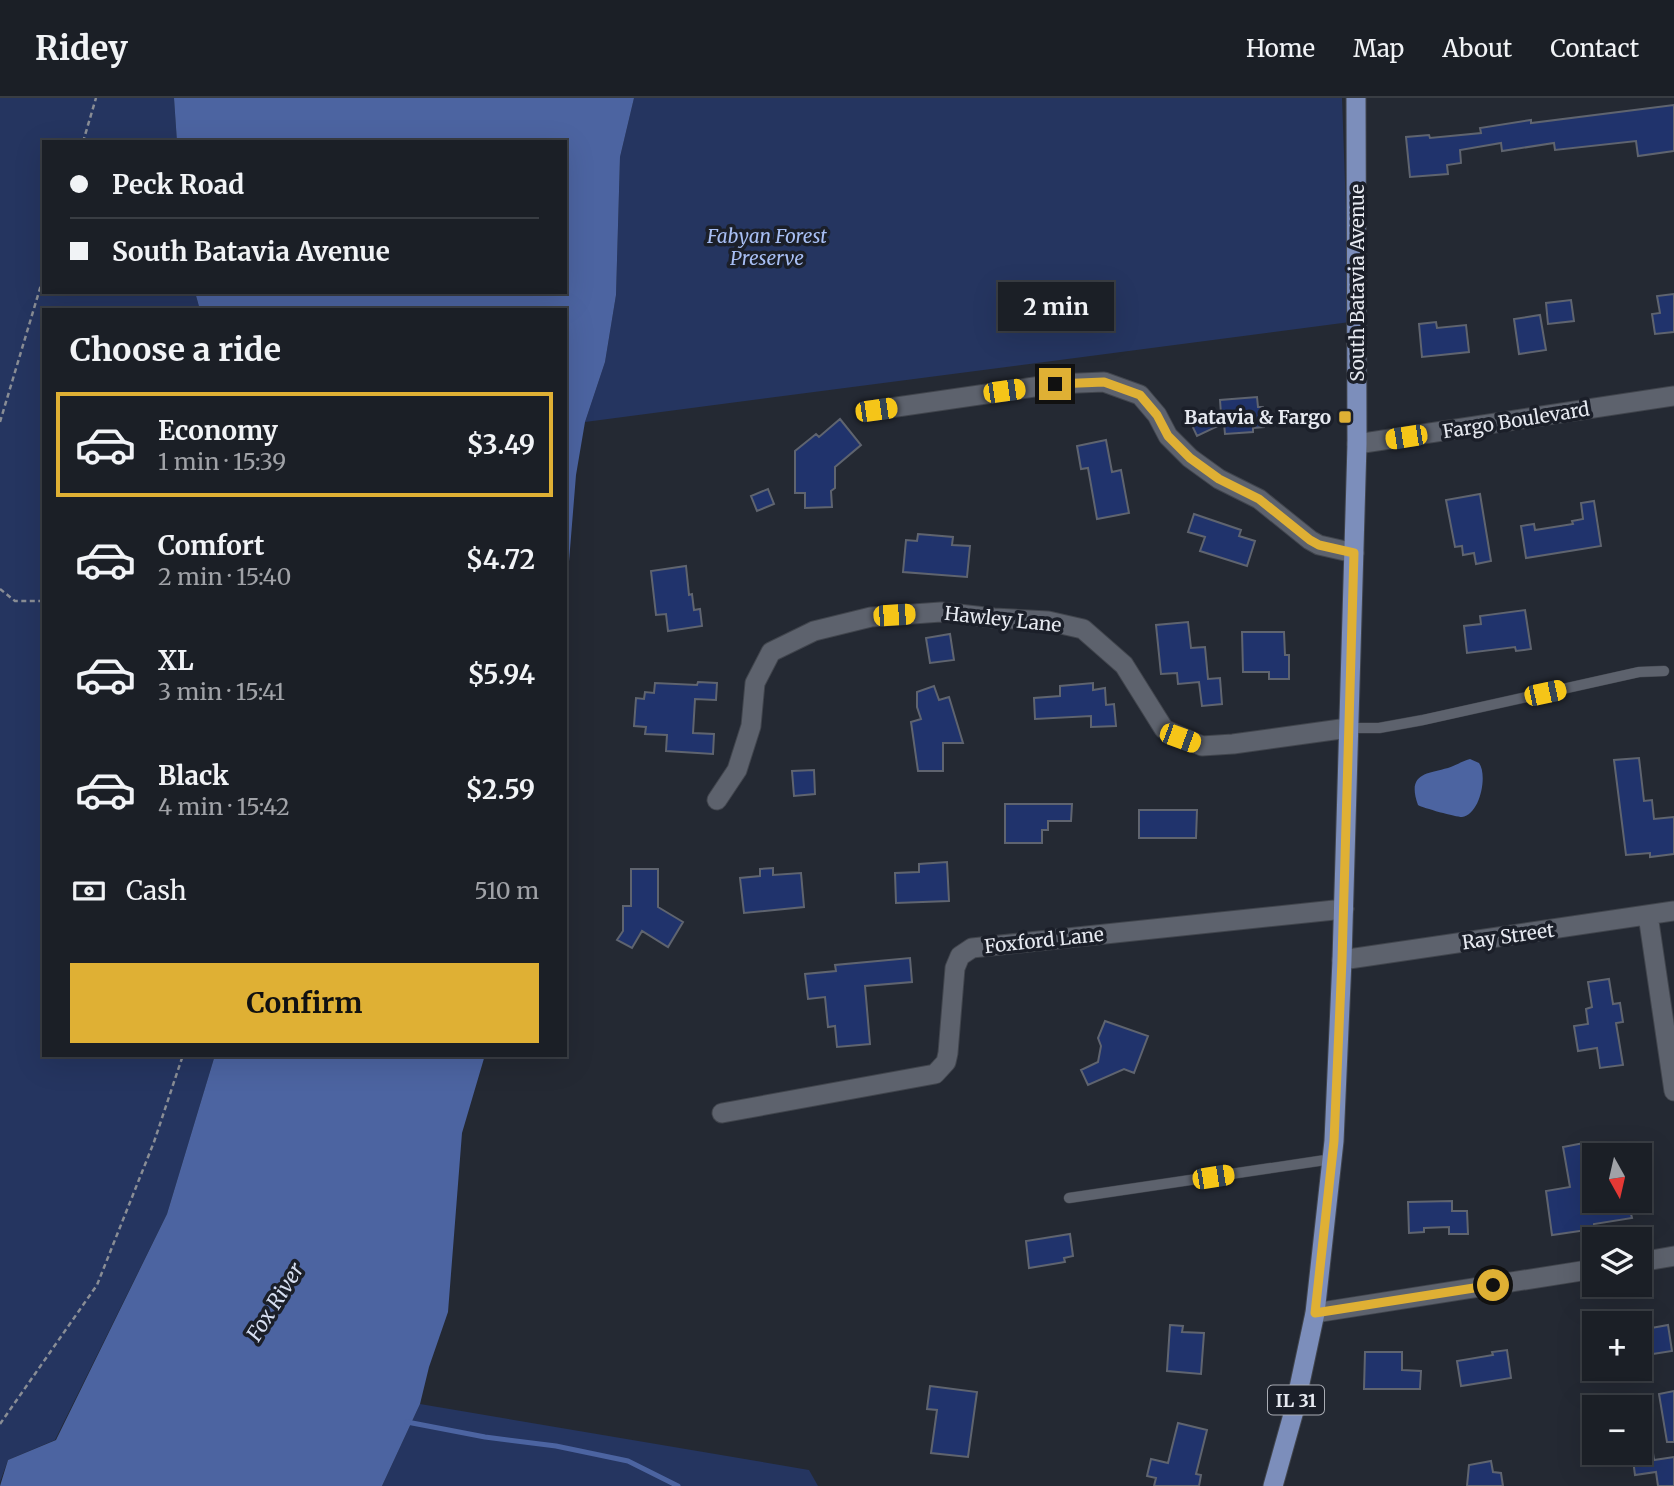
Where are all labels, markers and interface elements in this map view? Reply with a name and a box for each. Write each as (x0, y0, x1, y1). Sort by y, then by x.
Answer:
text: Ridey (35, 28, 128, 69)
text: Home (1246, 33, 1315, 64)
text: Map (1353, 33, 1404, 64)
text: About (1442, 33, 1512, 64)
text: Contact (1550, 33, 1639, 64)
text: Peck Road (112, 168, 244, 201)
street label: South Batavia Avenue (1345, 184, 1369, 382)
park label: Fabyan Forest Preserve (706, 224, 827, 270)
text: South Batavia Avenue (112, 235, 390, 268)
callout: 2 min (997, 282, 1113, 331)
text: 2 min (1023, 292, 1089, 321)
text: Choose a ride (70, 330, 281, 370)
route end (1039, 368, 1071, 400)
car (982, 378, 1027, 404)
car (854, 397, 899, 423)
street label: Fargo Boulevard (1441, 397, 1591, 443)
place label: Batavia & Fargo (1184, 405, 1331, 429)
marker: Batavia & Fargo (1337, 409, 1353, 425)
icon: car (74, 413, 137, 476)
text: Economy (158, 414, 278, 447)
car (1384, 423, 1429, 451)
text: $3.49 (466, 428, 535, 461)
text: 1 min · 15:39 (158, 447, 286, 476)
icon: car (74, 528, 137, 591)
text: Comfort (158, 529, 264, 562)
text: $4.72 (466, 543, 535, 576)
text: 2 min · 15:40 (158, 562, 291, 591)
street label: Hawley Lane (943, 601, 1063, 637)
car (873, 603, 916, 627)
icon: car (74, 643, 137, 706)
text: XL (158, 644, 194, 677)
text: $5.94 (468, 658, 535, 691)
text: 3 min · 15:41 (158, 677, 285, 706)
car (1523, 678, 1568, 708)
car (1157, 721, 1204, 755)
icon: car (74, 758, 137, 821)
text: Black (158, 759, 229, 792)
text: $2.59 (465, 773, 535, 806)
text: 4 min · 15:42 (158, 792, 290, 821)
icon: cash (70, 872, 108, 910)
text: Cash (126, 874, 187, 907)
text: 510 m (474, 876, 539, 905)
street label: Ray Street (1460, 918, 1556, 954)
street label: Foxford Lane (983, 922, 1105, 958)
button: Confirm (70, 963, 539, 1043)
north arrow (1582, 1143, 1652, 1213)
map controls (1582, 1143, 1652, 1465)
car (1191, 1163, 1236, 1191)
button: layers (1582, 1227, 1652, 1297)
water label: Fox River (240, 1257, 310, 1347)
route start (1477, 1269, 1509, 1301)
button: + (1582, 1311, 1652, 1381)
road number: IL 31 (1268, 1386, 1324, 1414)
button: − (1582, 1395, 1652, 1465)

